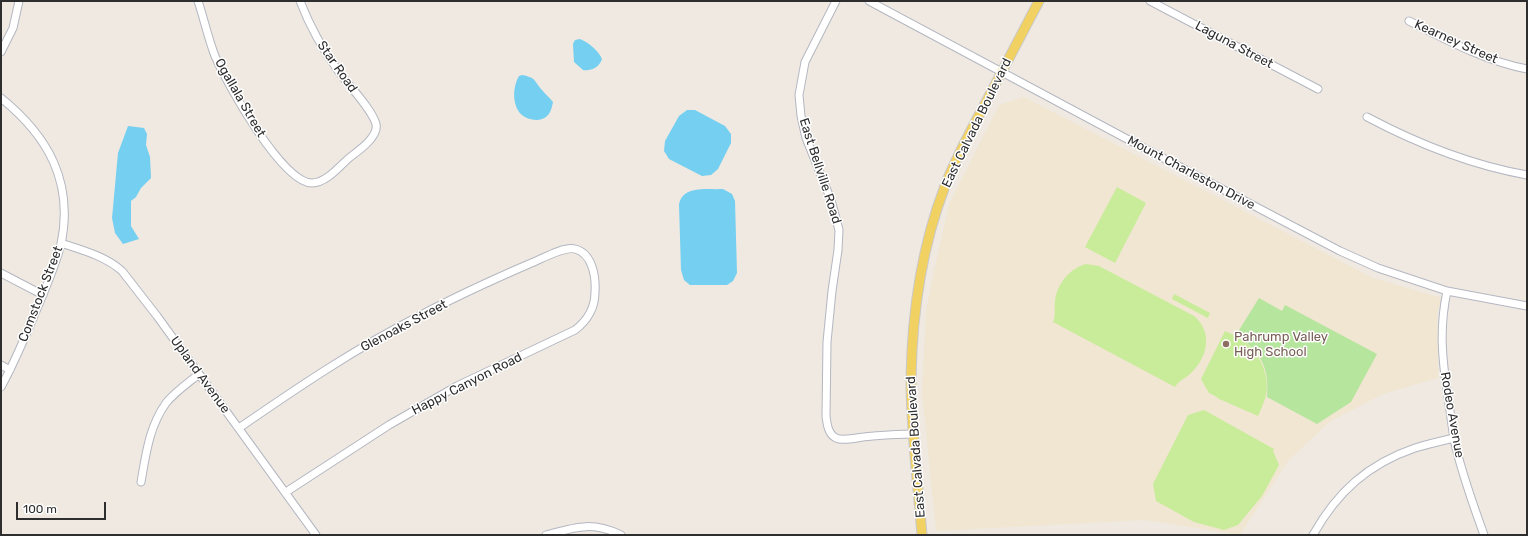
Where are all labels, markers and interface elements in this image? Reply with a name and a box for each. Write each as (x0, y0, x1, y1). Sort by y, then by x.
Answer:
street label: Kearney Street (1412, 17, 1500, 67)
street label: Laguna Street (1192, 18, 1276, 72)
street label: Star Road (314, 38, 360, 96)
street label: Ogallala Street (211, 56, 269, 140)
street label: East Calvada Boulevard (939, 56, 1015, 190)
street label: East Bellville Road (796, 116, 844, 226)
street label: Mount Charleston Drive (1125, 133, 1257, 213)
street label: Comstock Street (16, 244, 66, 344)
street label: Glenoaks Street (358, 297, 450, 355)
place label: Pahrump Valley High School (1234, 329, 1328, 360)
street label: Upland Avenue (167, 333, 233, 417)
marker: Pahrump Valley High School (1221, 339, 1231, 349)
street label: Happy Canyon Road (409, 349, 525, 419)
street label: Rodeo Avenue (1437, 371, 1467, 459)
street label: East Calvada Boulevard (903, 376, 929, 518)
scale bar (18, 494, 108, 520)
text: 100 m (23, 502, 57, 516)

